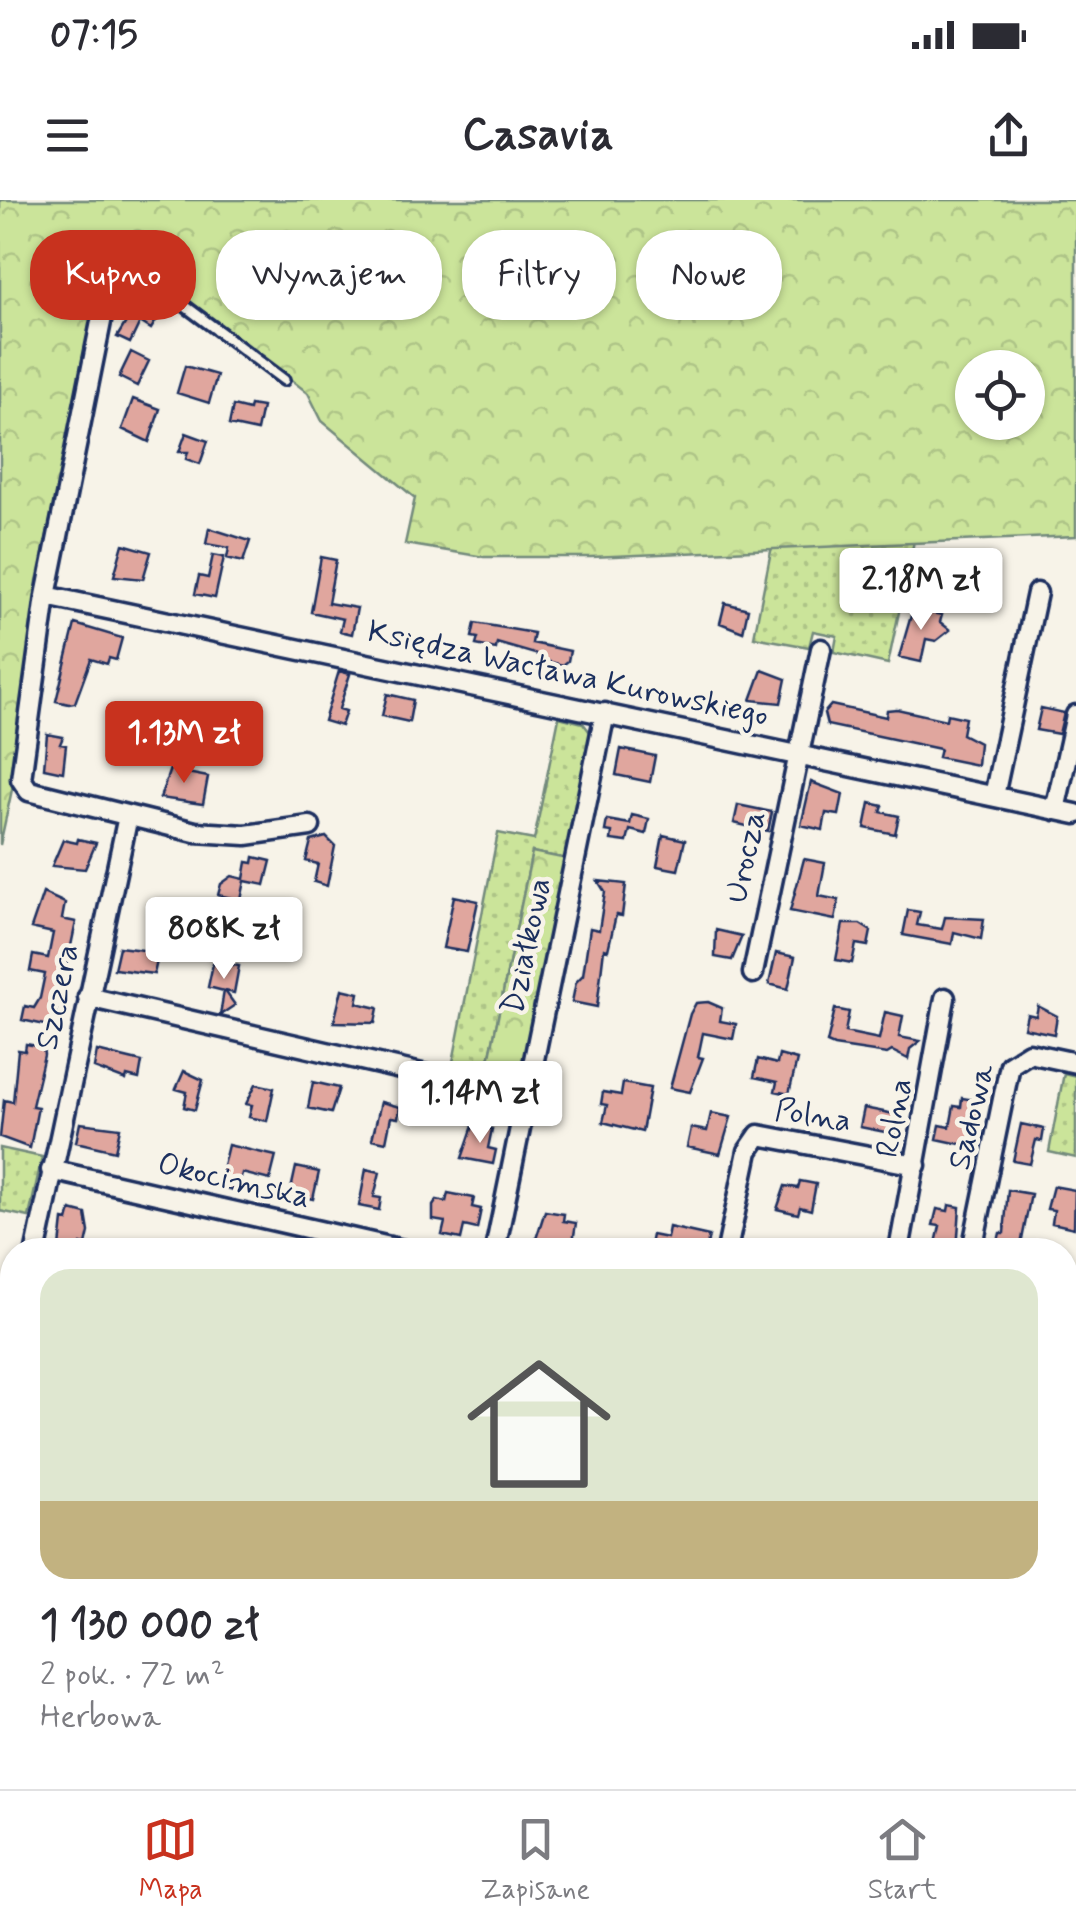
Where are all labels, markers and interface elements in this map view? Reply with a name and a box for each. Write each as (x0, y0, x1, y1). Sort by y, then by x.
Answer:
text: 07:15 (50, 11, 138, 60)
text: Casavia (462, 106, 614, 165)
icon: menu (40, 108, 95, 163)
icon: share (981, 108, 1036, 163)
chip: Kupno (30, 230, 196, 320)
chip: Wynajem (216, 230, 442, 320)
chip: Filtry (462, 230, 616, 320)
chip: Nowe (636, 230, 782, 320)
map controls (955, 350, 1045, 440)
button: locate (955, 350, 1045, 440)
pin: 2.18M zł (818, 548, 1024, 633)
text: 2.18M zł (861, 559, 981, 601)
street label: Księdza Wacława Kurowskiego (364, 611, 772, 737)
pin: 1.13M zł (81, 701, 287, 786)
text: 1.13M zł (127, 712, 241, 754)
street label: Urocza (716, 807, 776, 907)
street label: Działkowa (492, 874, 562, 1018)
pin: 808K zł (132, 897, 316, 982)
text: 808K zł (168, 908, 281, 950)
street label: Szczera (26, 940, 90, 1054)
street label: Sadowa (939, 1059, 1006, 1174)
pin: 1.14M zł (377, 1061, 583, 1146)
text: 1.14M zł (420, 1072, 540, 1114)
street label: Rolna (867, 1075, 923, 1161)
street label: Polna (772, 1089, 854, 1143)
street label: Okocimska (154, 1143, 314, 1219)
icon: home (449, 1334, 629, 1514)
text: 1 130 000 zł (40, 1599, 259, 1654)
text: 2 pok. · 72 m² (40, 1654, 225, 1696)
text: Herbowa (40, 1696, 161, 1738)
tab: Mapa (139, 1812, 203, 1909)
tab: Zapisane (480, 1812, 590, 1909)
tab: Start (868, 1812, 937, 1909)

